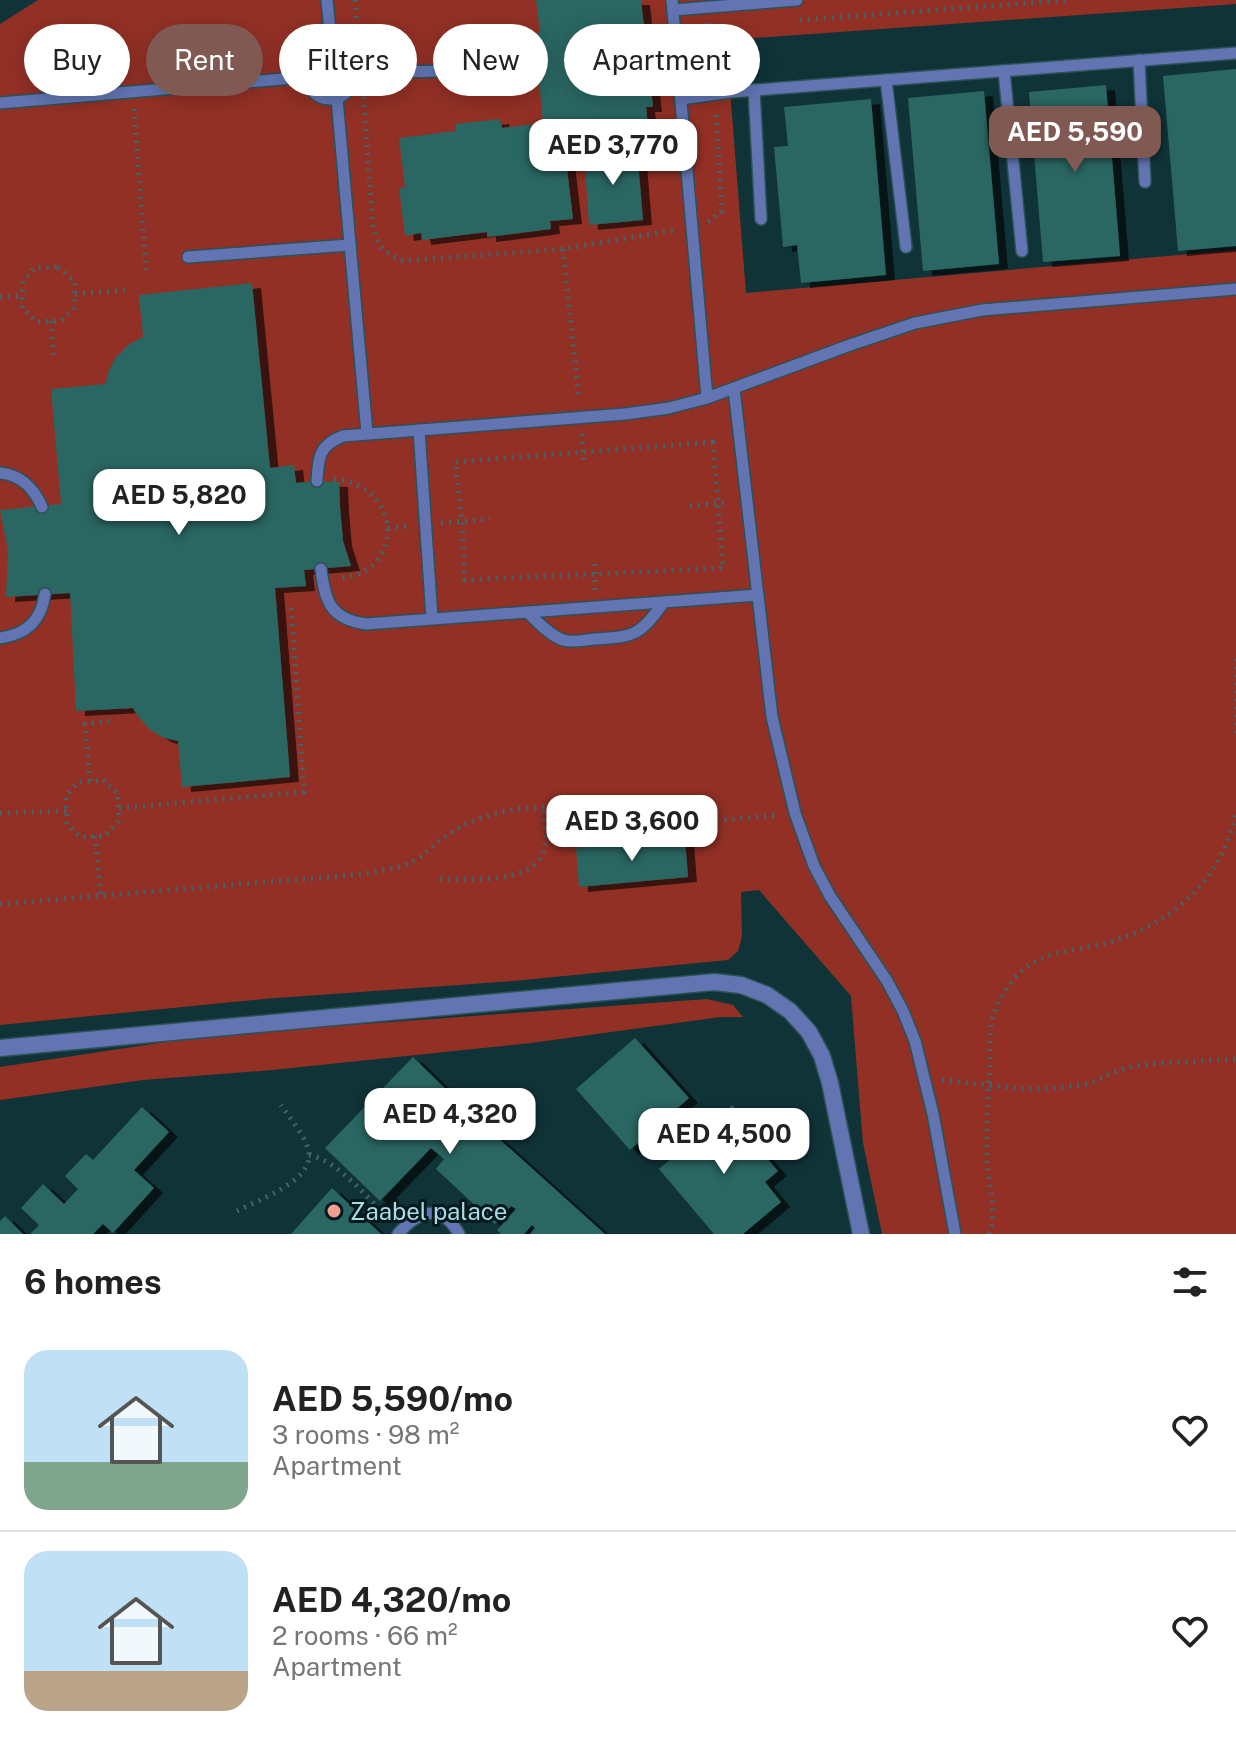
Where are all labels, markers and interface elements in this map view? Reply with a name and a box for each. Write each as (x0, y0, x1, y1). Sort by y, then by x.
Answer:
chip: Buy (24, 24, 130, 96)
chip: Rent (146, 24, 263, 96)
chip: Filters (279, 24, 417, 96)
chip: New (433, 24, 548, 96)
chip: Apartment (564, 24, 760, 96)
pin: AED 5,590 (983, 106, 1167, 174)
text: AED 5,590 (1007, 116, 1143, 147)
pin: AED 3,770 (521, 119, 705, 187)
text: AED 3,770 (547, 129, 679, 160)
pin: AED 5,820 (87, 469, 271, 537)
text: AED 5,820 (111, 479, 247, 510)
pin: AED 3,600 (540, 795, 724, 863)
text: AED 3,600 (564, 805, 700, 836)
pin: AED 4,320 (358, 1088, 542, 1156)
text: AED 4,320 (383, 1098, 517, 1129)
pin: AED 4,500 (632, 1108, 816, 1176)
text: AED 4,500 (656, 1118, 792, 1149)
place label: Zaabel palace (350, 1197, 507, 1225)
marker: Zaabel palace (325, 1202, 343, 1220)
icon: filters (1168, 1260, 1212, 1304)
text: 6 homes (24, 1262, 162, 1302)
text: AED 5,590/mo (272, 1379, 513, 1419)
icon: home (88, 1382, 184, 1478)
icon: heart (1168, 1408, 1212, 1452)
text: 3 rooms · 98 m² (272, 1419, 459, 1450)
text: Apartment (272, 1450, 402, 1481)
text: AED 4,320/mo (272, 1580, 511, 1620)
icon: home (88, 1583, 184, 1679)
icon: heart (1168, 1609, 1212, 1653)
text: 2 rooms · 66 m² (272, 1620, 458, 1651)
text: Apartment (272, 1651, 402, 1682)

